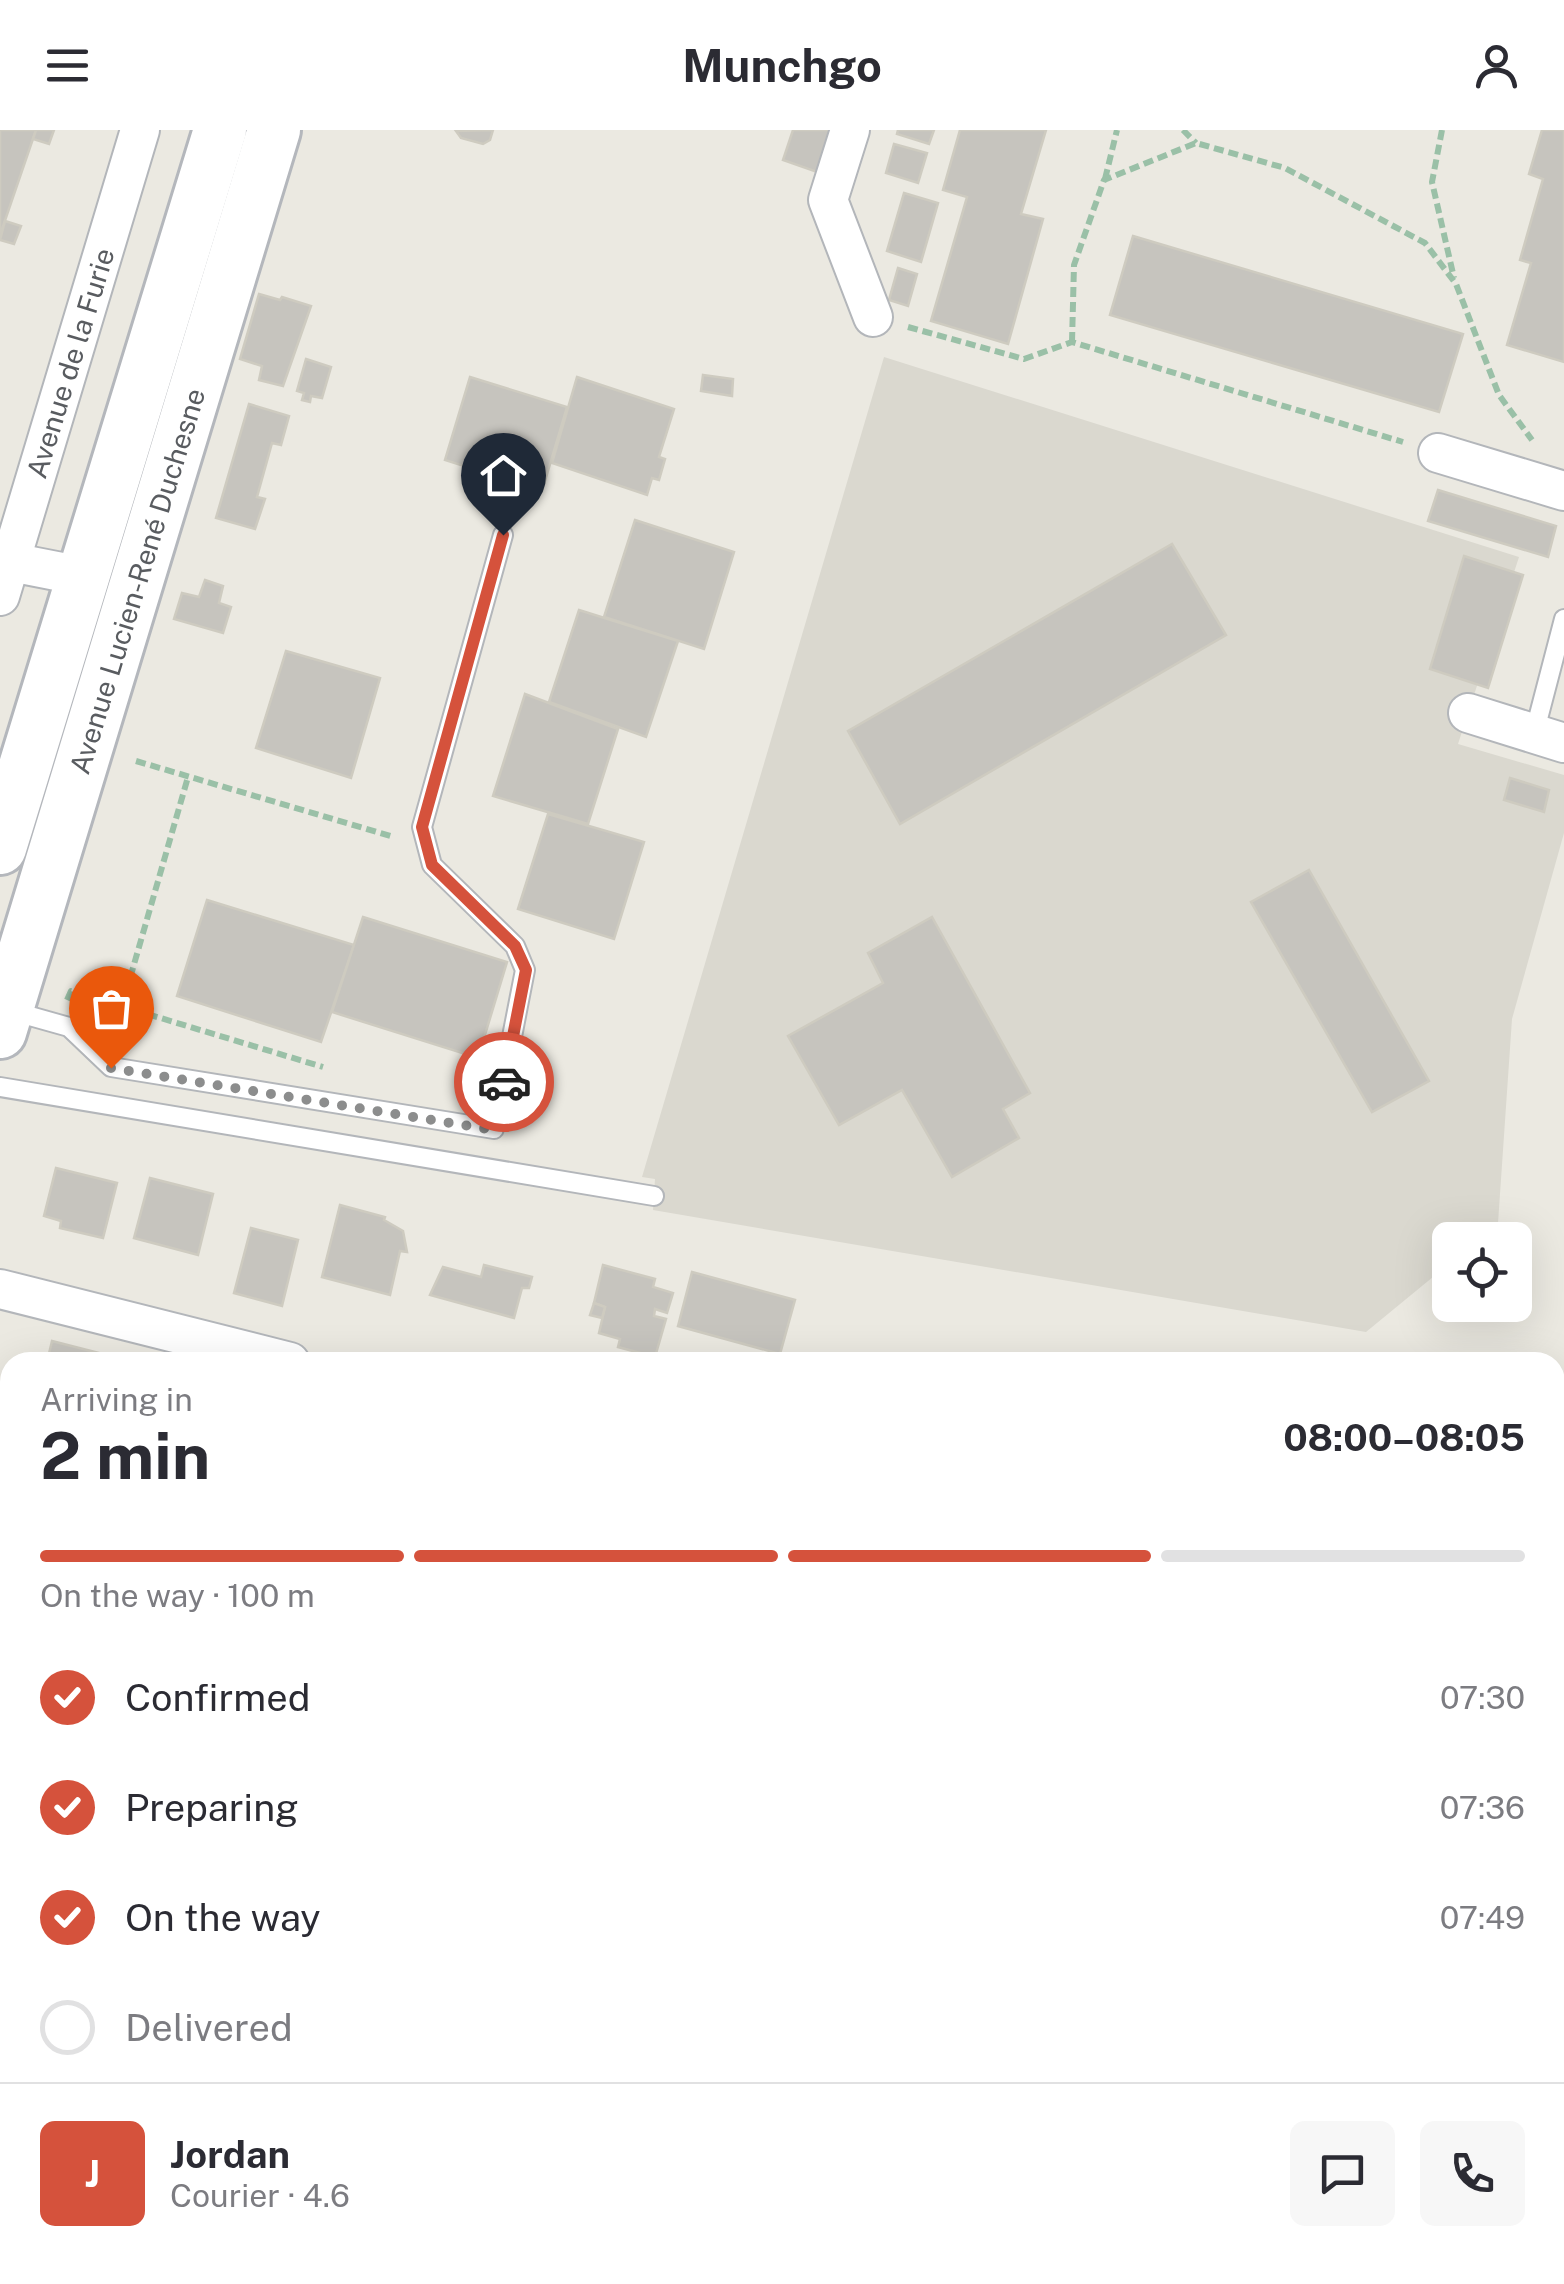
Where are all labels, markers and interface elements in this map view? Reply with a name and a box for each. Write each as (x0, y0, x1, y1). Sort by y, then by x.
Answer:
icon: menu (40, 38, 95, 93)
icon: person (1469, 38, 1524, 93)
text: Munchgo (682, 39, 882, 92)
street label: Avenue de la Furie (19, 244, 121, 482)
street label: Avenue Lucien-René Duchesne (63, 384, 211, 778)
pin (461, 433, 546, 536)
icon: home (476, 448, 531, 503)
pin (69, 966, 154, 1069)
icon: bag (84, 981, 139, 1036)
courier (454, 1032, 554, 1132)
icon: car (477, 1055, 532, 1110)
map controls (1432, 1222, 1532, 1322)
button: locate (1432, 1222, 1532, 1322)
text: Arriving in (40, 1381, 193, 1418)
text: 08:00–08:05 (1283, 1415, 1525, 1460)
text: 2 min (40, 1417, 210, 1494)
text: On the way · 100 m (40, 1577, 315, 1614)
icon: check (40, 1670, 95, 1725)
text: Confirmed (125, 1675, 310, 1720)
text: 07:30 (1440, 1679, 1525, 1716)
icon: check (40, 1780, 95, 1835)
text: Preparing (125, 1785, 299, 1830)
text: 07:36 (1440, 1789, 1525, 1826)
icon: check (40, 1890, 95, 1945)
text: On the way (125, 1895, 321, 1940)
text: 07:49 (1440, 1899, 1525, 1936)
text: Delivered (125, 2005, 293, 2050)
button: chat (1290, 2121, 1395, 2226)
button: phone (1420, 2121, 1525, 2226)
text: Jordan (170, 2132, 290, 2177)
text: J (85, 2151, 100, 2196)
text: Courier · 4.6 (170, 2177, 350, 2214)

